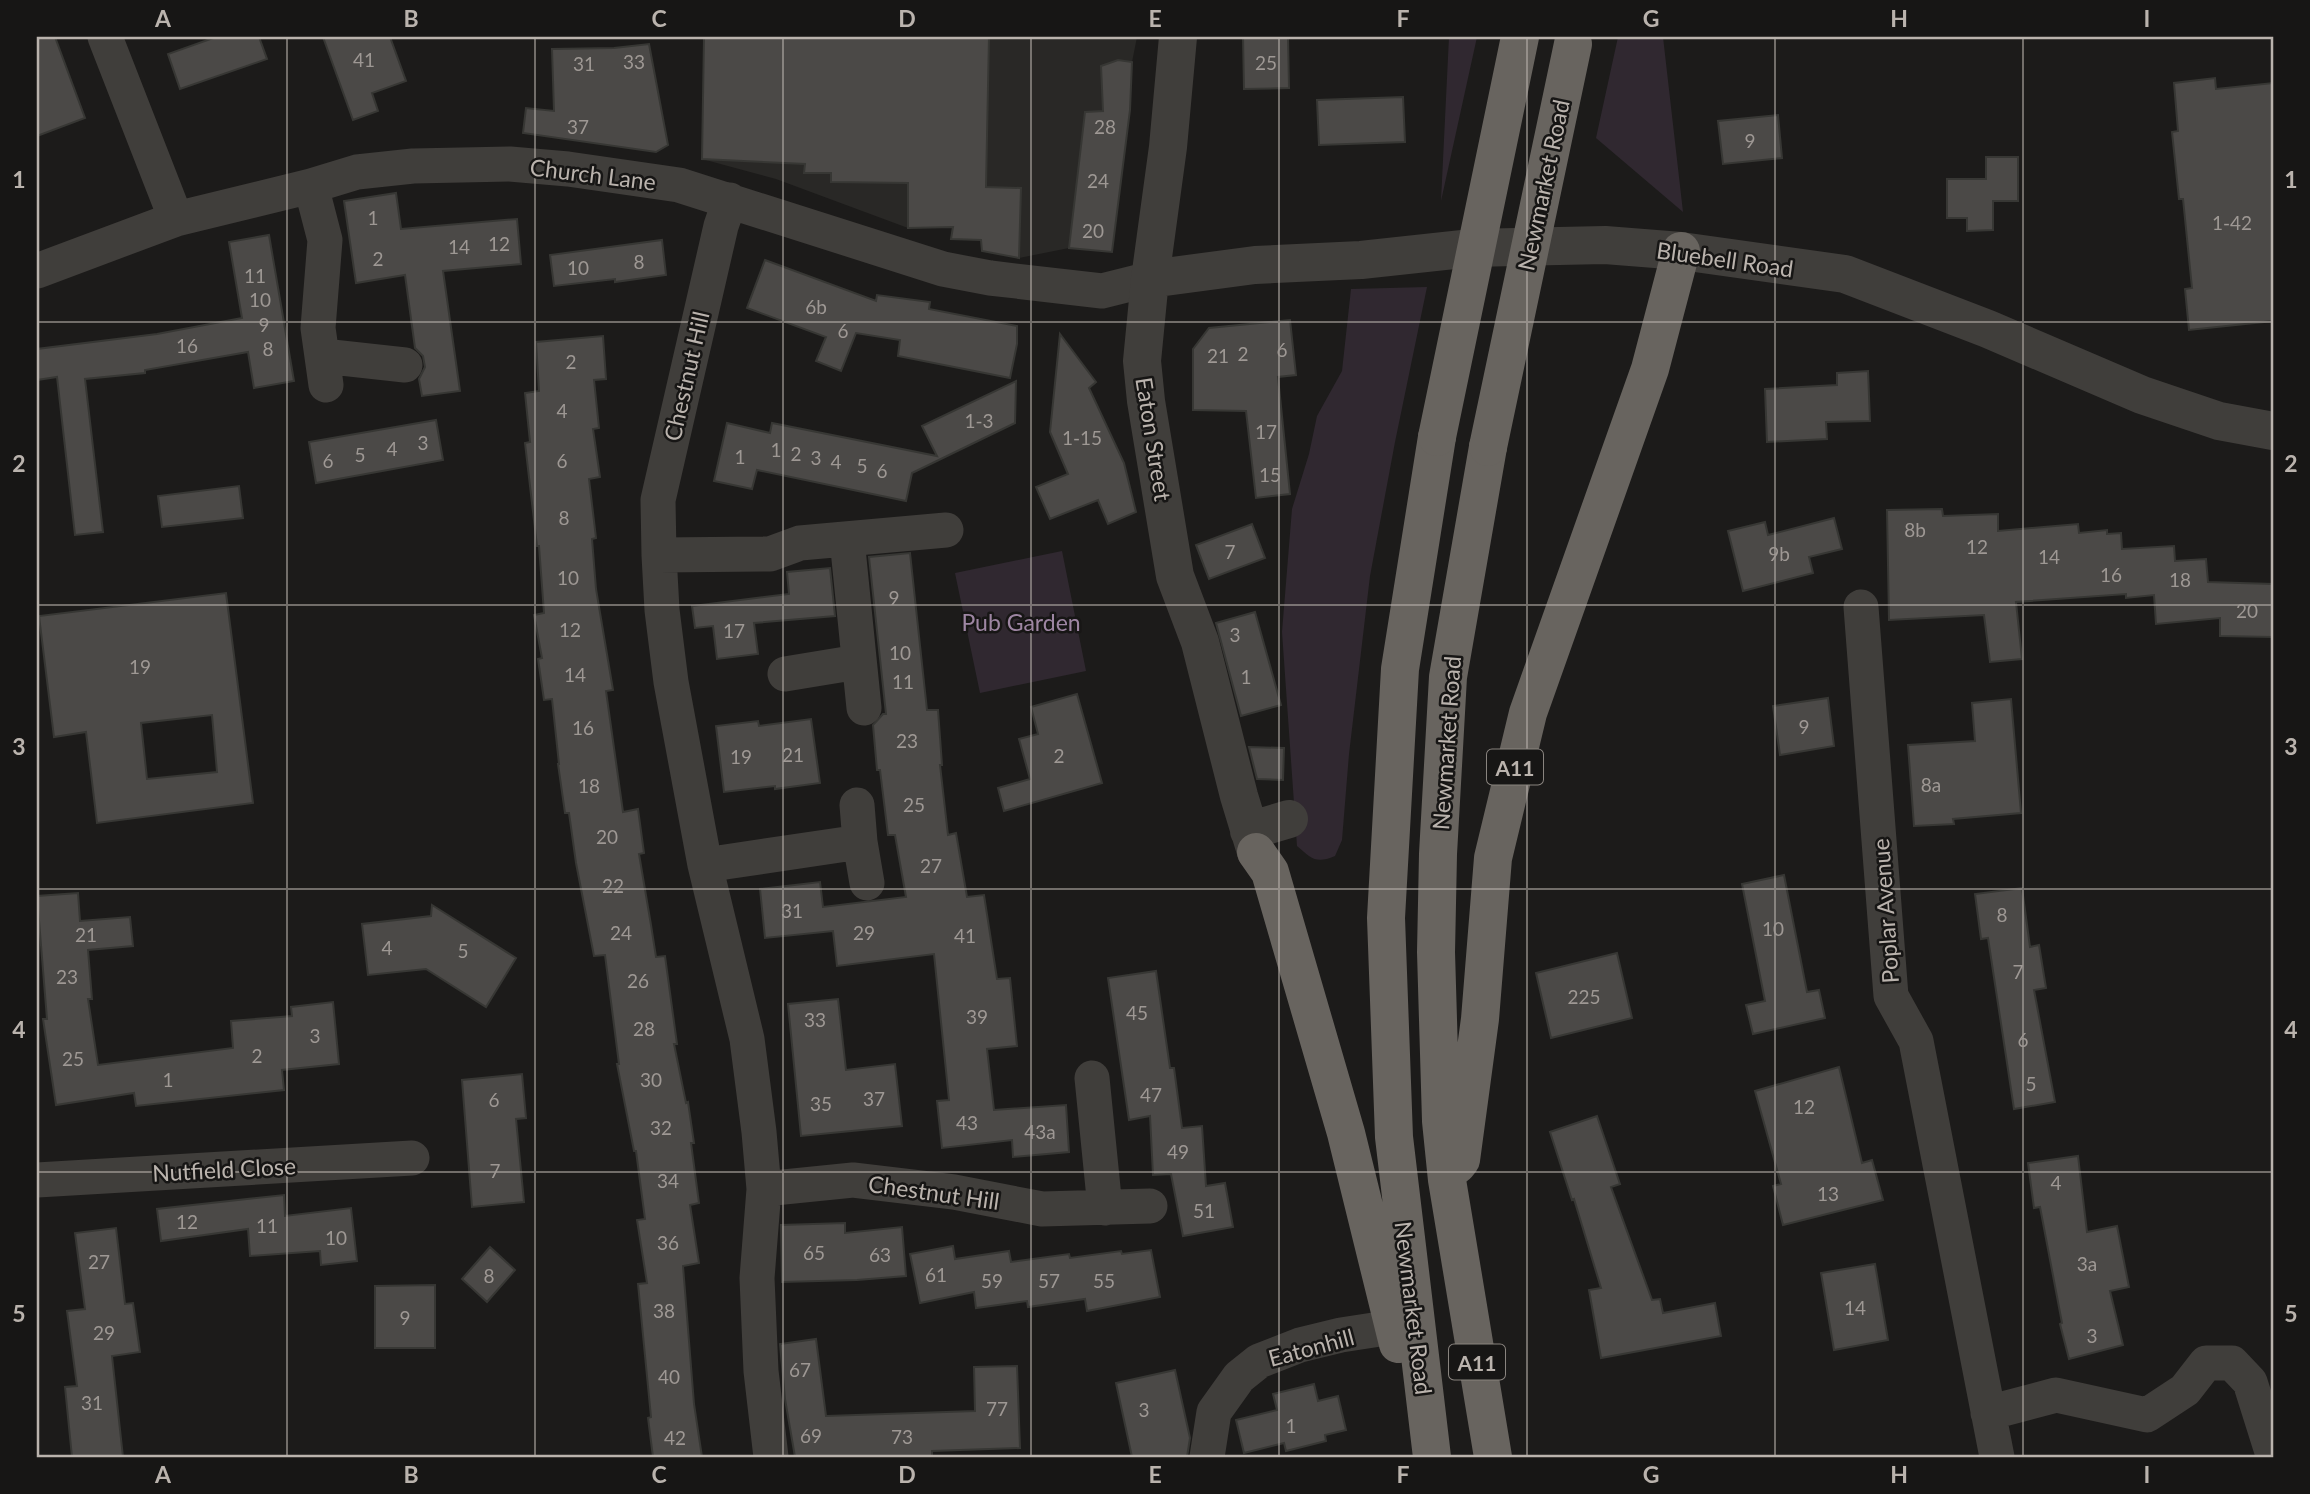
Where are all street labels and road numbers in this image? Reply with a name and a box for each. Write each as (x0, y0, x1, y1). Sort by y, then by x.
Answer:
street label: Newmarket Road (1511, 97, 1575, 273)
street label: Church Lane (528, 152, 658, 196)
street label: Bluebell Road (1655, 236, 1795, 282)
street label: Chestnut Hill (657, 308, 715, 444)
street label: Eaton Street (1130, 375, 1178, 504)
street label: Newmarket Road (1426, 655, 1466, 831)
road number: A11 (1487, 750, 1543, 784)
street label: Poplar Avenue (1866, 838, 1904, 984)
street label: Nutfield Close (151, 1151, 297, 1187)
street label: Chestnut Hill (867, 1169, 1001, 1215)
street label: Newmarket Road (1389, 1220, 1439, 1396)
street label: Eatonhill (1265, 1322, 1357, 1372)
road number: A11 (1449, 1344, 1505, 1380)

